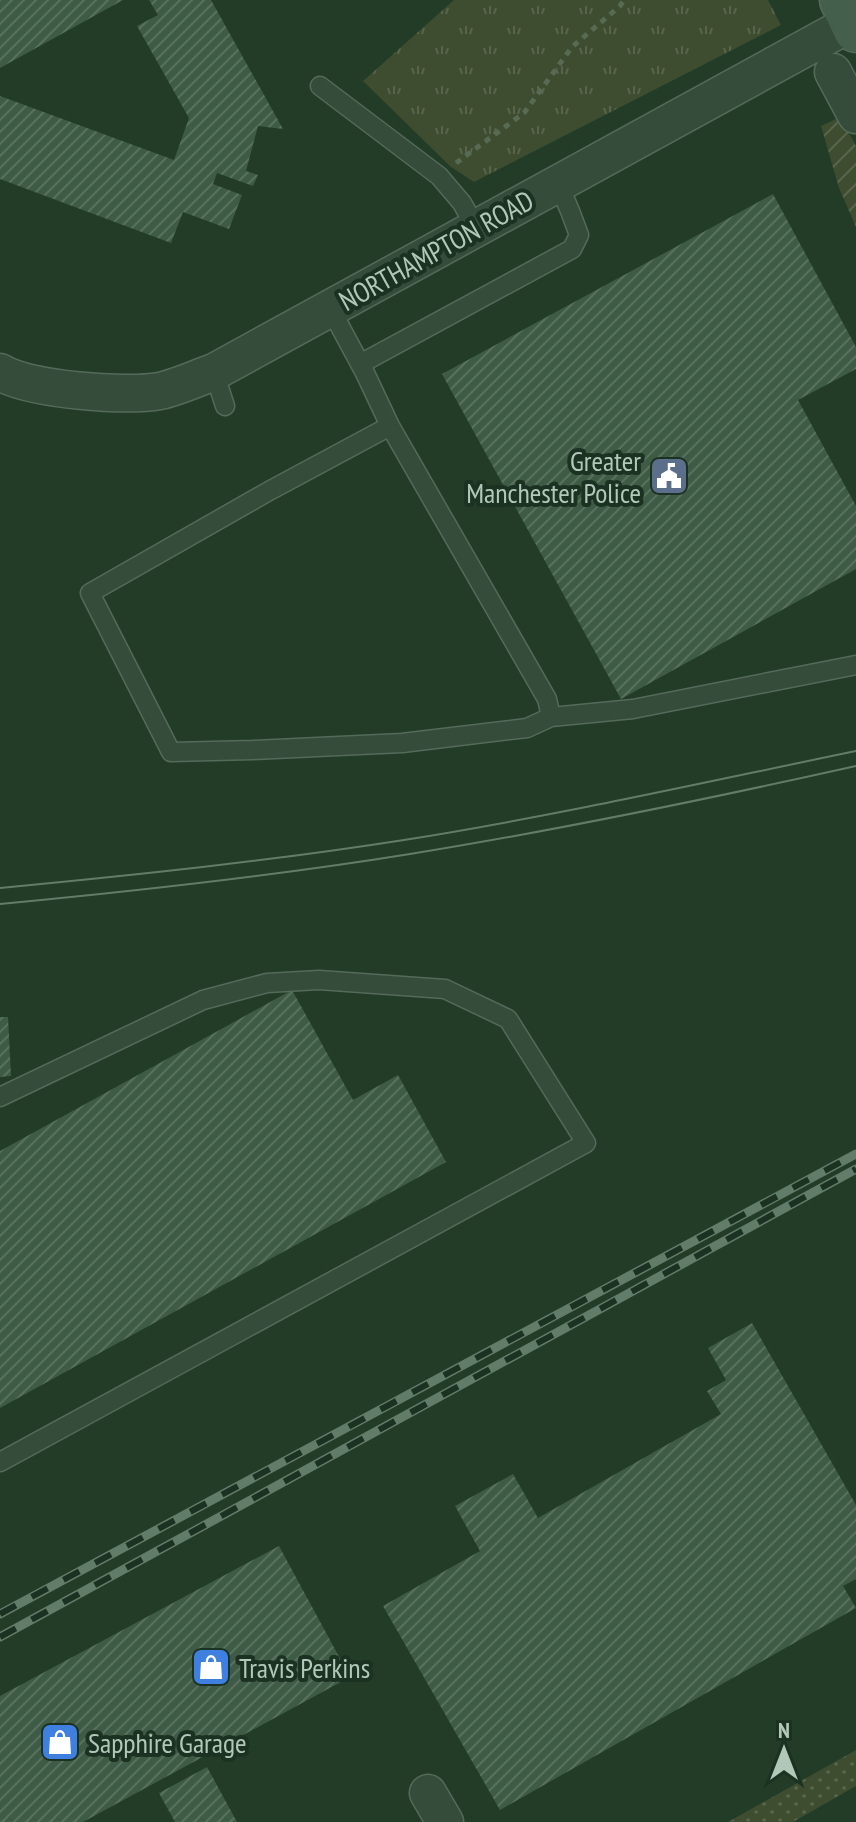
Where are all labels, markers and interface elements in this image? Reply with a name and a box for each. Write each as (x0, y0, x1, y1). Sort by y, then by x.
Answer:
street label: NORTHAMPTON ROAD (332, 181, 540, 319)
place label: Greater Manchester Police (466, 442, 641, 511)
public building icon: Greater Manchester Police (648, 455, 690, 497)
shop icon: Travis Perkins (190, 1646, 232, 1688)
place label: Travis Perkins (239, 1649, 370, 1686)
north arrow (744, 1710, 824, 1790)
text: N (778, 1716, 790, 1744)
shop icon: Sapphire Garage (39, 1721, 81, 1763)
place label: Sapphire Garage (88, 1724, 247, 1761)

